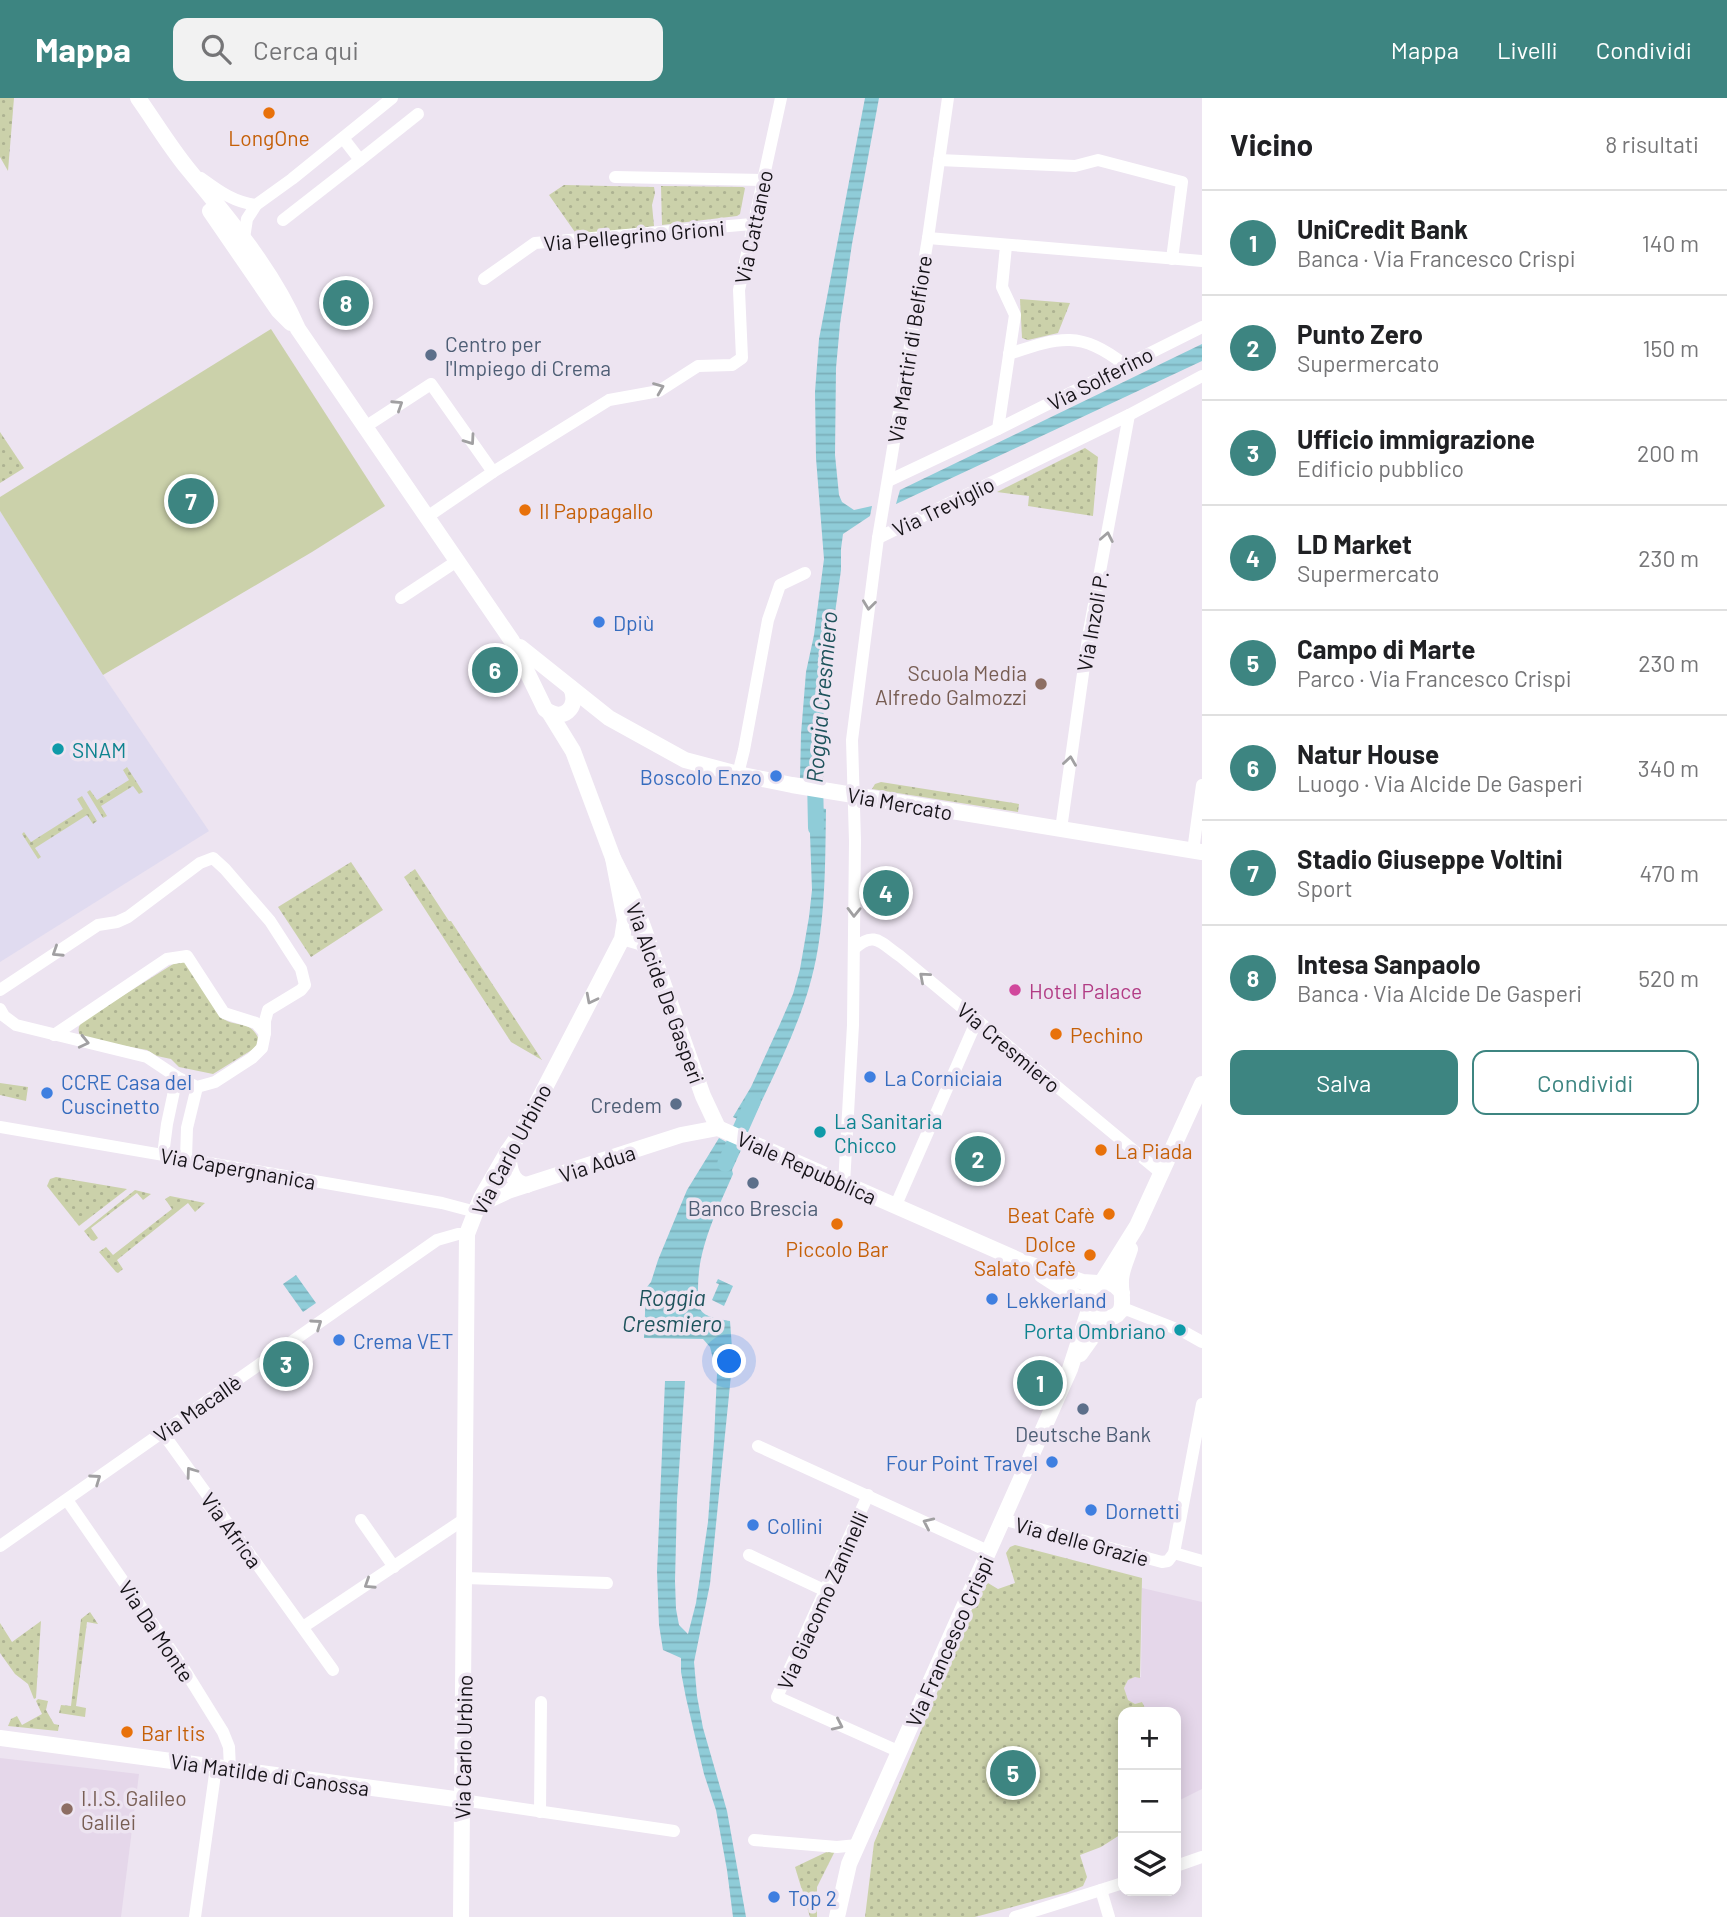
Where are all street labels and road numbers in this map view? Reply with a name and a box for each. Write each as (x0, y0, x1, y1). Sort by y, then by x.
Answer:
street label: Via Cattaneo (729, 168, 777, 286)
street label: Via Pellegrino Grioni (542, 215, 726, 255)
street label: Via Martiri di Belfiore (882, 253, 936, 445)
street label: Via Solferino (1043, 341, 1157, 415)
street label: Via Treviglio (888, 471, 998, 541)
street label: Via Inzoli P. (1071, 569, 1113, 673)
street label: Via Mercato (845, 781, 955, 825)
street label: Via Alcide De Gasperi (622, 899, 710, 1087)
street label: Via Cresmiero (952, 997, 1066, 1097)
street label: Via Carlo Urbino (466, 1079, 556, 1219)
street label: Viale Repubblica (733, 1125, 881, 1209)
street label: Via Adua (556, 1139, 638, 1187)
street label: Via Capergnanica (158, 1142, 318, 1194)
street label: Via Macallè (149, 1369, 245, 1447)
street label: Via Africa (196, 1487, 268, 1573)
street label: Via Giacomo Zaninelli (771, 1507, 873, 1693)
street label: Via delle Grazie (1012, 1511, 1152, 1571)
street label: Via Francesco Crispi (900, 1551, 998, 1731)
street label: Via Da Monte (114, 1576, 200, 1686)
street label: Via Carlo Urbino (449, 1674, 477, 1820)
street label: Via Matilde di Canossa (169, 1748, 371, 1800)

